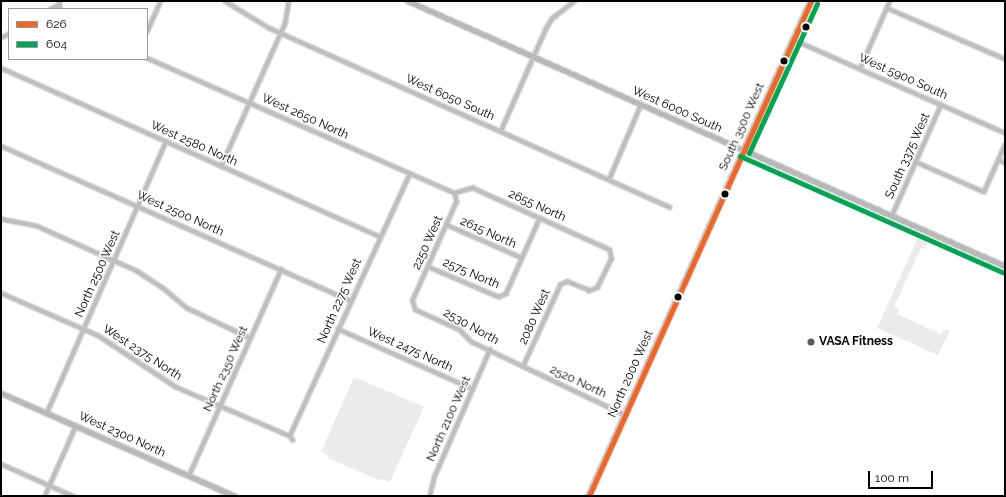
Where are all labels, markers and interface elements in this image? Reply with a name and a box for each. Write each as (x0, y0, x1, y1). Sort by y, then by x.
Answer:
legend (8, 8, 148, 60)
text: 626 (46, 17, 67, 31)
unlabelled marker (801, 22, 811, 32)
text: 604 (46, 37, 67, 51)
street label: West 5900 South (856, 51, 950, 103)
unlabelled marker (779, 56, 789, 66)
street label: West 6050 South (403, 72, 497, 124)
street label: South 3500 West (716, 81, 768, 173)
street label: West 6000 South (630, 84, 724, 136)
street label: West 2650 North (259, 91, 351, 143)
street label: South 3375 West (883, 111, 933, 201)
street label: West 2580 North (148, 118, 240, 170)
street label: 2655 North (506, 187, 568, 225)
street label: West 2500 North (134, 188, 226, 240)
unlabelled marker (720, 189, 730, 199)
street label: 2250 West (410, 214, 446, 272)
street label: 2615 North (458, 214, 518, 252)
street label: North 2500 West (72, 228, 124, 320)
street label: North 2275 West (315, 256, 365, 346)
street label: 2575 North (441, 256, 501, 292)
street label: 2080 West (516, 287, 554, 347)
unlabelled marker (673, 292, 683, 302)
street label: 2530 North (441, 306, 501, 348)
street label: West 2375 North (100, 322, 184, 384)
street label: North 2350 West (201, 324, 251, 414)
street label: West 2475 North (365, 325, 455, 375)
street label: North 2000 West (605, 328, 657, 420)
place label: VASA Fitness (819, 335, 893, 349)
marker: VASA Fitness (806, 337, 816, 347)
street label: 2520 North (547, 363, 609, 401)
street label: North 2100 West (424, 374, 474, 464)
street label: West 2300 North (76, 409, 168, 461)
scale bar (870, 463, 935, 489)
text: 100 m (875, 471, 909, 485)

